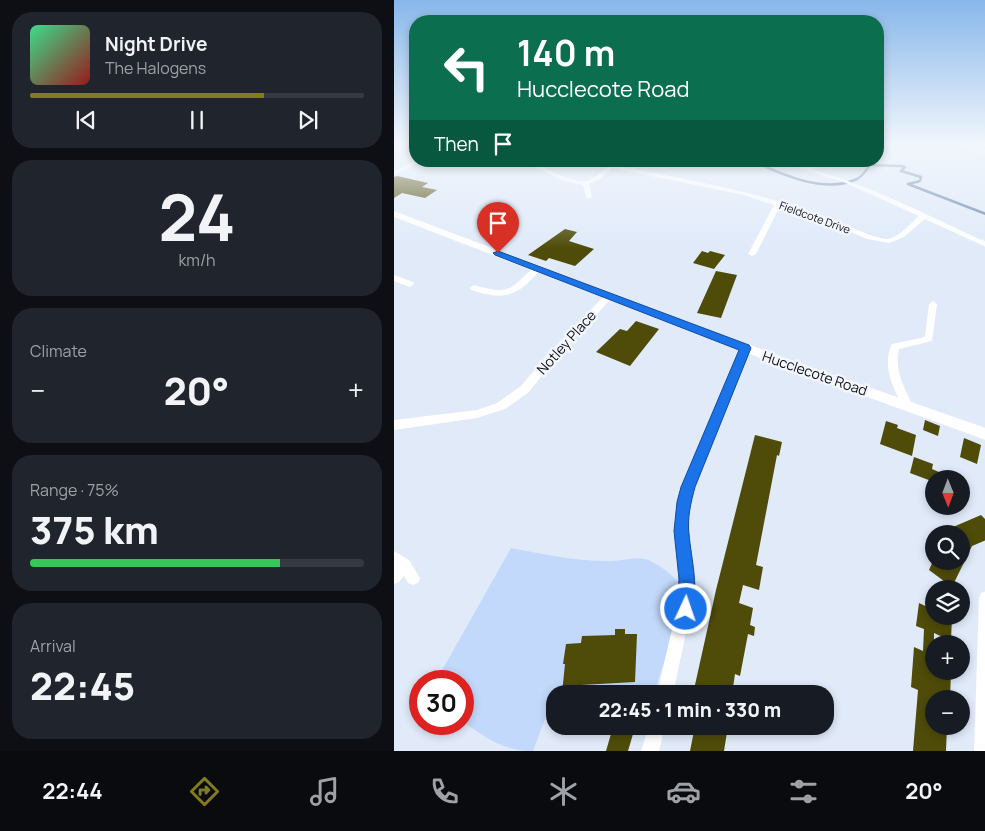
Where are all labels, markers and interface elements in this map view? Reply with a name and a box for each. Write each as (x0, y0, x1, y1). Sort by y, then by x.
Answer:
text: 140 m (517, 29, 615, 77)
text: Night Drive (105, 31, 207, 57)
icon: left (434, 35, 499, 100)
text: The Halogens (105, 57, 206, 79)
text: Hucclecote Road (517, 74, 689, 104)
icon: previous (72, 106, 100, 134)
icon: pause (183, 106, 211, 134)
icon: next (294, 106, 322, 134)
icon: arrive (489, 130, 517, 158)
text: Then (434, 131, 479, 157)
text: 24 (159, 172, 235, 261)
street label: Fieldcote Drive (777, 197, 853, 237)
pin (477, 202, 519, 253)
icon: arrive (484, 209, 512, 237)
text: km/h (178, 249, 216, 271)
street label: Notley Place (532, 306, 600, 378)
text: Climate (30, 340, 87, 362)
street label: Hucclecote Road (760, 346, 870, 400)
text: 20° (164, 364, 229, 416)
text: − (30, 371, 45, 409)
text: + (348, 371, 364, 409)
north arrow (925, 470, 970, 515)
map controls (925, 470, 970, 735)
text: Range · 75% (30, 479, 119, 501)
text: 375 km (30, 503, 159, 555)
button: search (925, 525, 970, 570)
button: layers (925, 580, 970, 625)
position arrow (659, 582, 711, 634)
text: Arrival (30, 635, 76, 657)
button: + (925, 635, 970, 680)
text: 22:45 (30, 659, 135, 711)
speed limit sign: 30 (409, 670, 474, 735)
button: − (925, 690, 970, 735)
text: 22:45 · 1 min · 330 m (599, 697, 781, 723)
icon: directions (187, 774, 222, 809)
icon: music (307, 774, 342, 809)
icon: phone (427, 774, 462, 809)
icon: climate (546, 774, 581, 809)
icon: car (666, 774, 701, 809)
icon: filters (786, 774, 821, 809)
text: 22:44 (42, 776, 103, 806)
text: 20° (905, 776, 943, 806)

